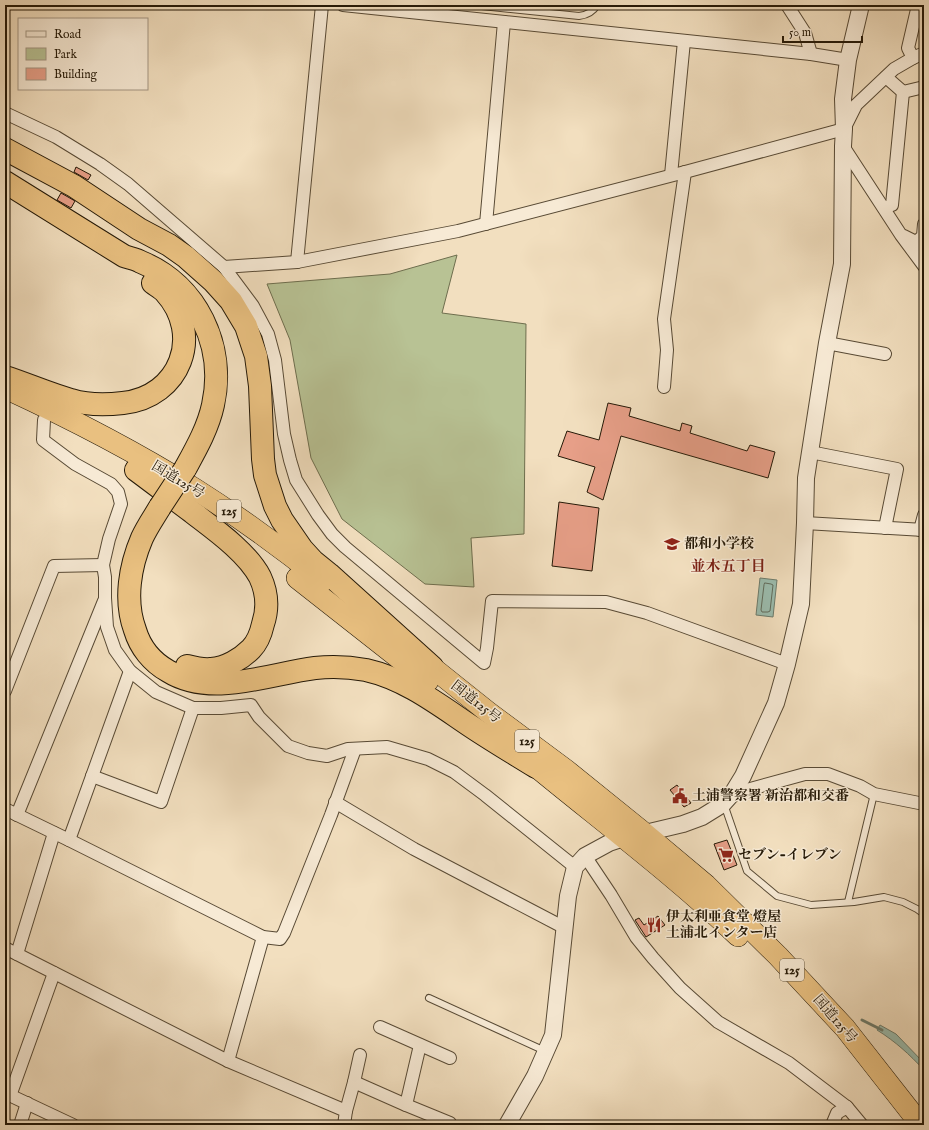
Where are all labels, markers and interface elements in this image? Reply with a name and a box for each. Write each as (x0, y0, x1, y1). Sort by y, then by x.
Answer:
legend (18, 18, 148, 90)
scale bar (783, 18, 862, 44)
text: 50 m (789, 25, 811, 40)
text: Road (54, 27, 82, 42)
text: Park (54, 47, 77, 62)
text: Building (54, 67, 98, 82)
street label: 国道125号 (148, 457, 208, 503)
road number: 125 (217, 500, 241, 522)
school or university icon: 都和小学校 (663, 535, 681, 553)
place label: 都和小学校 (684, 535, 754, 553)
district label: 並木五丁目 (690, 557, 766, 576)
street label: 国道125号 (447, 677, 505, 727)
road number: 125 (515, 730, 539, 752)
public building icon: 土浦警察署 新治都和交番 (671, 787, 689, 805)
place label: 土浦警察署 新治都和交番 (692, 787, 849, 805)
supermarket icon: セブン-イレブン (717, 846, 735, 864)
place label: セブン-イレブン (738, 846, 841, 864)
place label: 伊太利亜食堂 燈屋 土浦北インター店 (666, 908, 781, 942)
restaurant icon: 伊太利亜食堂 燈屋 土浦北インター店 (645, 916, 663, 934)
road number: 125 (780, 959, 804, 981)
street label: 国道125号 (809, 991, 861, 1047)

